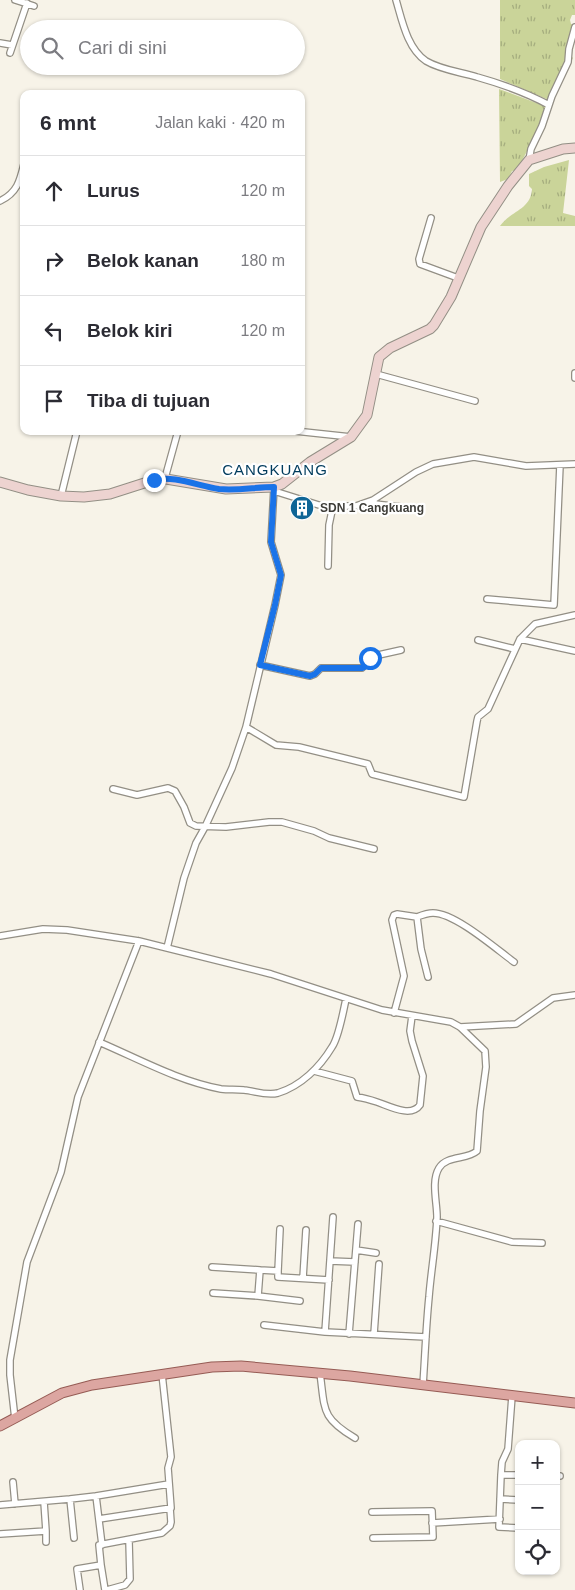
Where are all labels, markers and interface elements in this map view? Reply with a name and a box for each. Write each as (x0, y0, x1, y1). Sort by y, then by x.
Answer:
search box (20, 20, 305, 75)
icon: search (38, 34, 66, 62)
text: Cari di sini (78, 37, 167, 58)
text: 6 mnt (40, 111, 96, 134)
text: Jalan kaki · 420 m (155, 114, 285, 131)
icon: ahead (40, 177, 68, 205)
text: Lurus (87, 180, 140, 201)
text: 120 m (241, 182, 285, 199)
icon: right (40, 247, 68, 275)
text: Belok kanan (87, 250, 199, 271)
text: 180 m (241, 252, 285, 269)
icon: left (40, 317, 68, 345)
text: Belok kiri (87, 320, 173, 341)
text: 120 m (241, 322, 285, 339)
icon: arrive (40, 387, 68, 415)
text: Tiba di tujuan (87, 390, 210, 411)
district label: CANGKUANG (222, 461, 328, 478)
route end (143, 469, 166, 492)
building icon: SDN 1 Cangkuang (289, 495, 315, 521)
place label: SDN 1 Cangkuang (320, 501, 424, 515)
route start (359, 647, 382, 670)
map controls (515, 1440, 560, 1575)
button: + (515, 1440, 560, 1485)
button: − (515, 1485, 560, 1530)
button: locate (515, 1530, 560, 1575)

